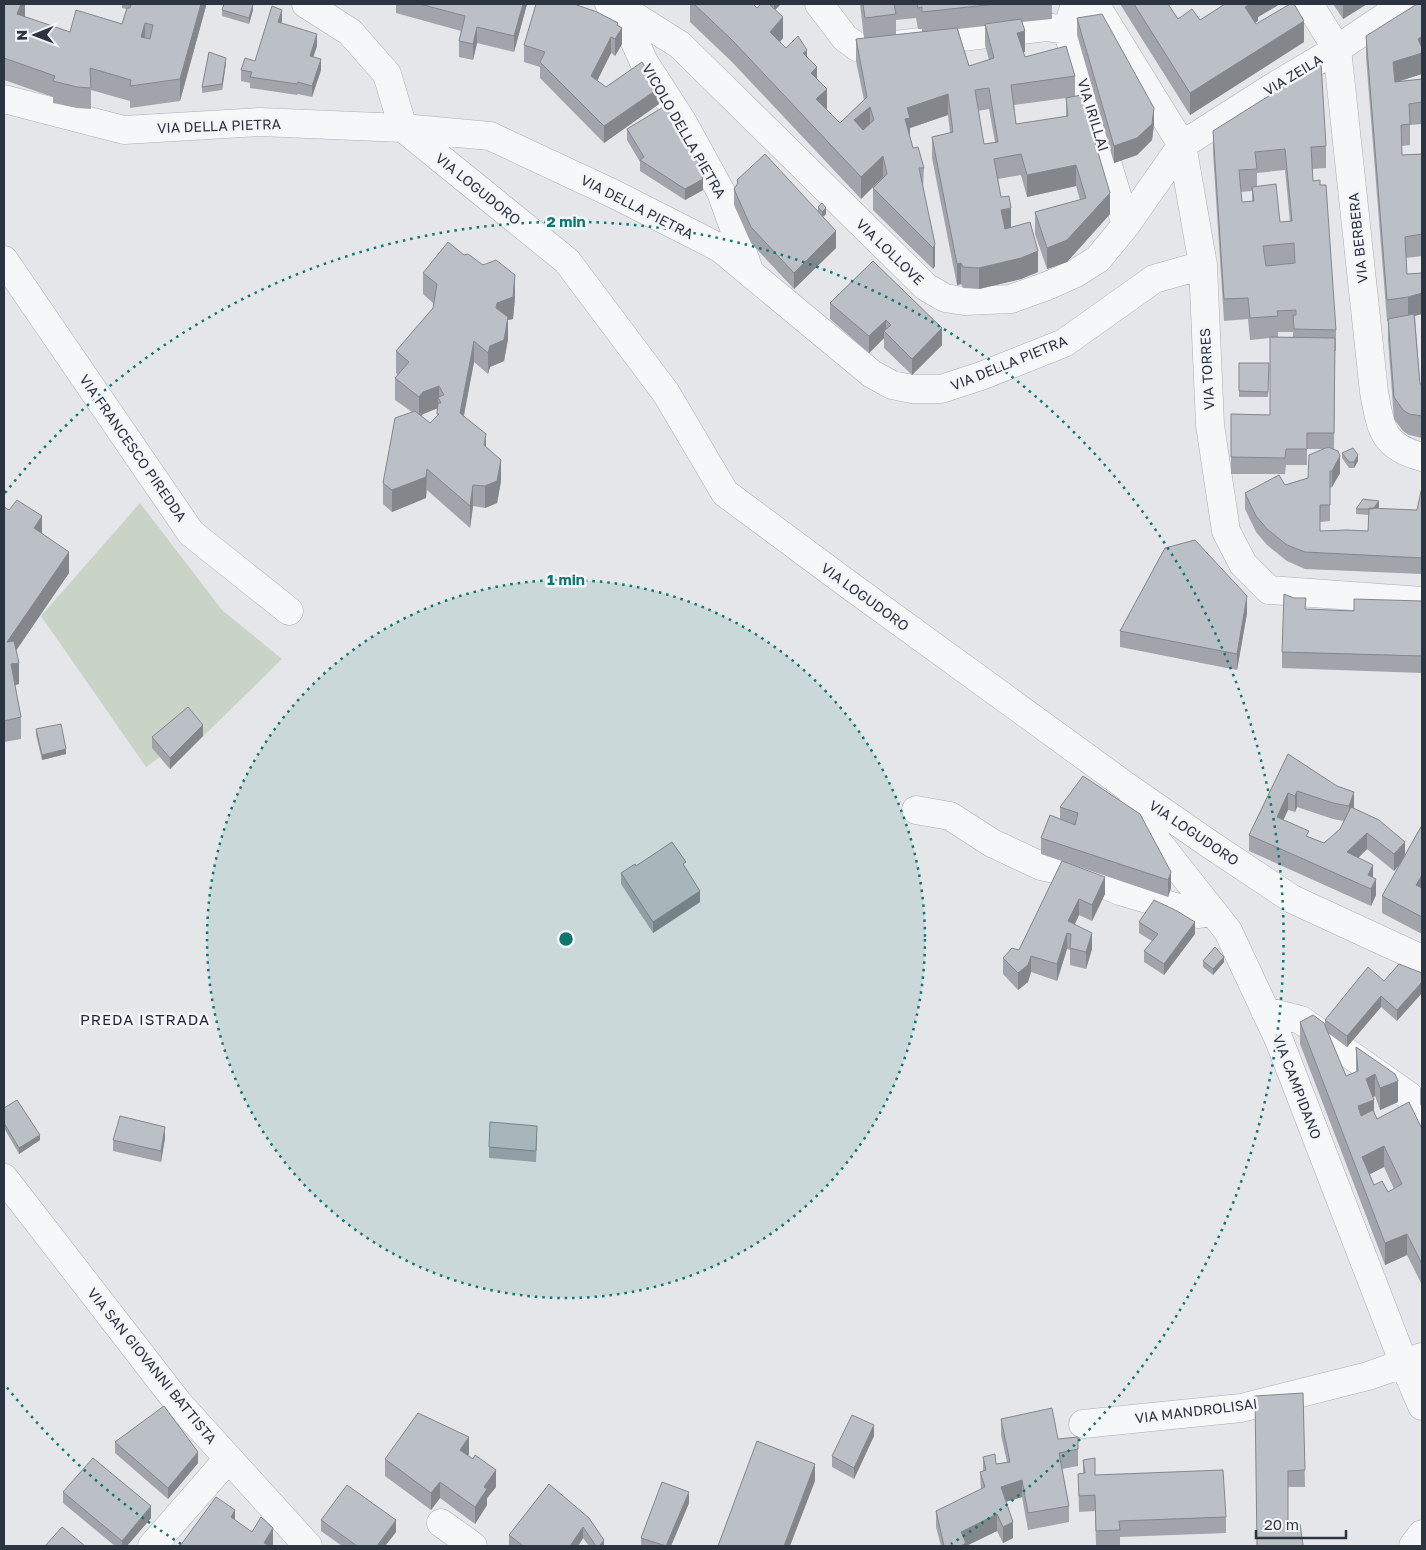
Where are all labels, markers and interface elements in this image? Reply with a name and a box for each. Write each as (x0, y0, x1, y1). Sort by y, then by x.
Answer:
north arrow (10, 10, 60, 60)
text: N (13, 30, 30, 41)
street label: VIA ZEILA (1260, 50, 1326, 99)
street label: VICOLO DELLA PIETRA (639, 61, 730, 202)
street label: VIA IRILLAI (1074, 76, 1113, 153)
street label: VIA DELLA PIETRA (157, 115, 282, 136)
street label: VIA LOGUDORO (432, 149, 524, 228)
street label: VIA DELLA PIETRA (578, 171, 697, 243)
street label: VIA BERBERA (1344, 191, 1371, 284)
text: 2 min (546, 212, 586, 230)
street label: VIA LOLLOVE (853, 215, 928, 288)
street label: VIA TORRES (1196, 328, 1217, 410)
street label: VIA DELLA PIETRA (948, 331, 1070, 394)
street label: VIA FRANCESCO PIREDDA (76, 371, 191, 525)
street label: VIA LOGUDORO (818, 559, 913, 634)
text: 1 min (547, 570, 585, 588)
street label: VIA LOGUDORO (1146, 796, 1242, 869)
centre of rings (557, 930, 575, 948)
district label: PREDA ISTRADA (80, 1010, 210, 1028)
street label: VIA CAMPIDANO (1270, 1032, 1325, 1142)
street label: VIA SAN GIOVANNI BATTISTA (84, 1284, 221, 1447)
street label: VIA MANDROLISAI (1134, 1395, 1258, 1426)
scale bar (1256, 1508, 1346, 1540)
text: 20 m (1264, 1515, 1299, 1533)

